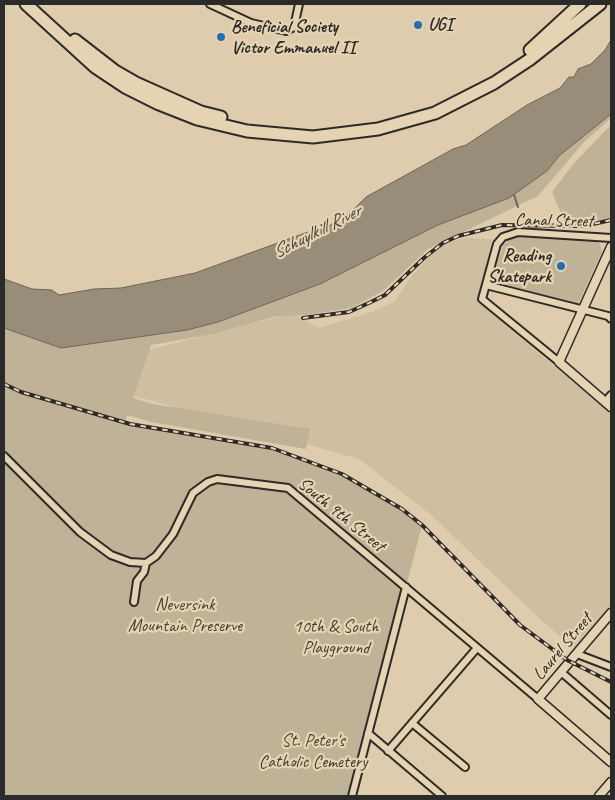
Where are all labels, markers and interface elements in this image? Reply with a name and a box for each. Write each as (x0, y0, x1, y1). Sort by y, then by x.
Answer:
place label: UGI (428, 14, 453, 36)
place label: Beneficial Society Victor Emmanuel II (231, 16, 356, 58)
marker: UGI (412, 19, 424, 31)
marker: Beneficial Society Victor Emmanuel II (215, 31, 227, 43)
water label: Schuylkill River (269, 200, 365, 264)
street label: Canal Street (515, 210, 593, 232)
place label: Reading Skatepark (488, 245, 551, 288)
marker: Reading Skatepark (555, 260, 567, 272)
street label: South 9th Street (293, 473, 389, 557)
park label: Neversink Mountain Preserve (128, 594, 242, 636)
street label: Laurel Street (529, 609, 597, 685)
park label: 10th & South Playground (294, 616, 378, 659)
park label: St. Peter's Catholic Cemetery (259, 730, 367, 772)

